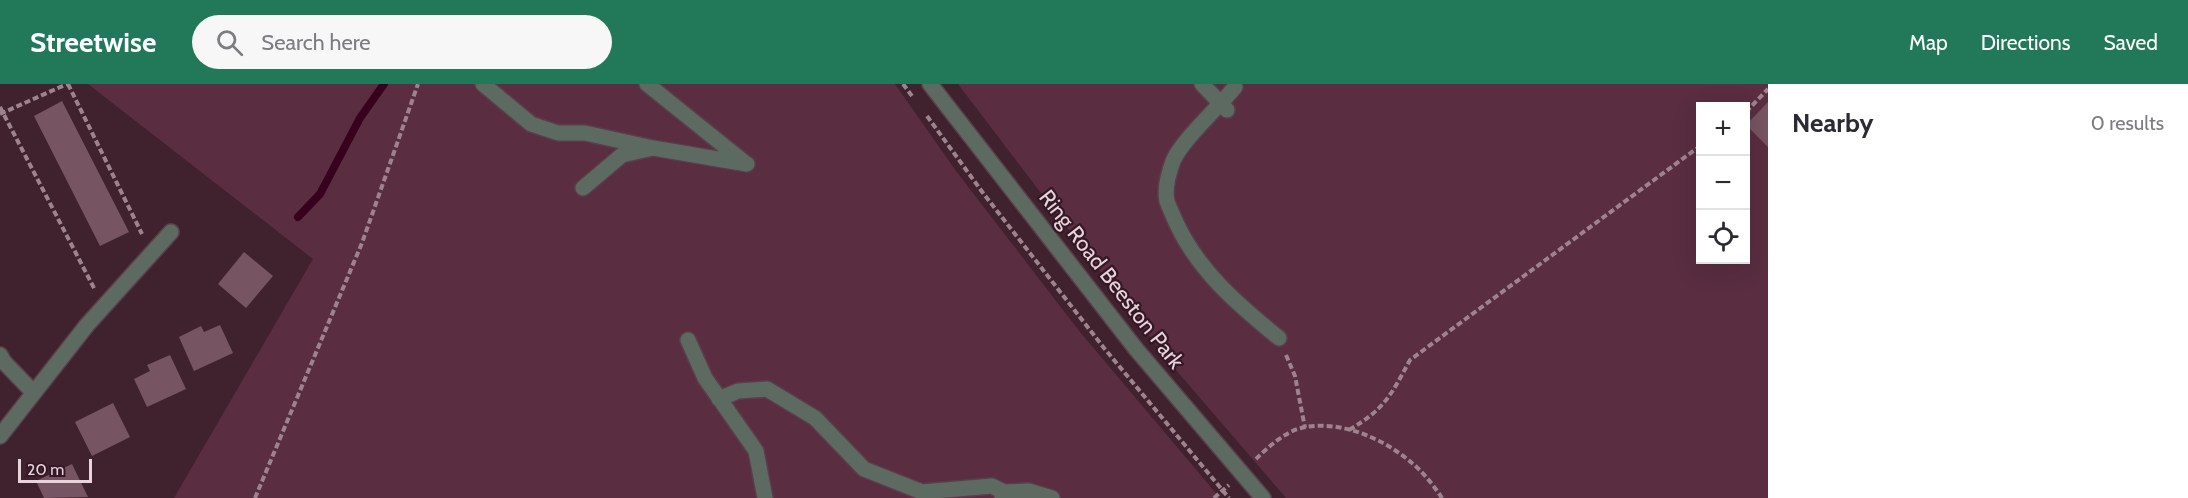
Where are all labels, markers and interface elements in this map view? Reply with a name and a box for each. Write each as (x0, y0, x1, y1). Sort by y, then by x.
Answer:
search box (192, 15, 612, 69)
text: Streetwise (30, 25, 156, 59)
icon: search (213, 26, 246, 59)
text: Search here (261, 29, 371, 56)
text: Map (1909, 30, 1948, 55)
text: Directions (1981, 30, 2070, 55)
text: Saved (2103, 30, 2158, 55)
map controls (1696, 102, 1750, 264)
button: + (1696, 102, 1750, 156)
text: Nearby (1792, 107, 1873, 139)
text: 0 results (2091, 111, 2164, 135)
button: − (1696, 156, 1750, 210)
street label: Ring Road Beeston Park (1033, 184, 1190, 374)
button: locate (1696, 210, 1750, 264)
scale bar (18, 456, 92, 484)
text: 20 m (27, 460, 64, 479)

